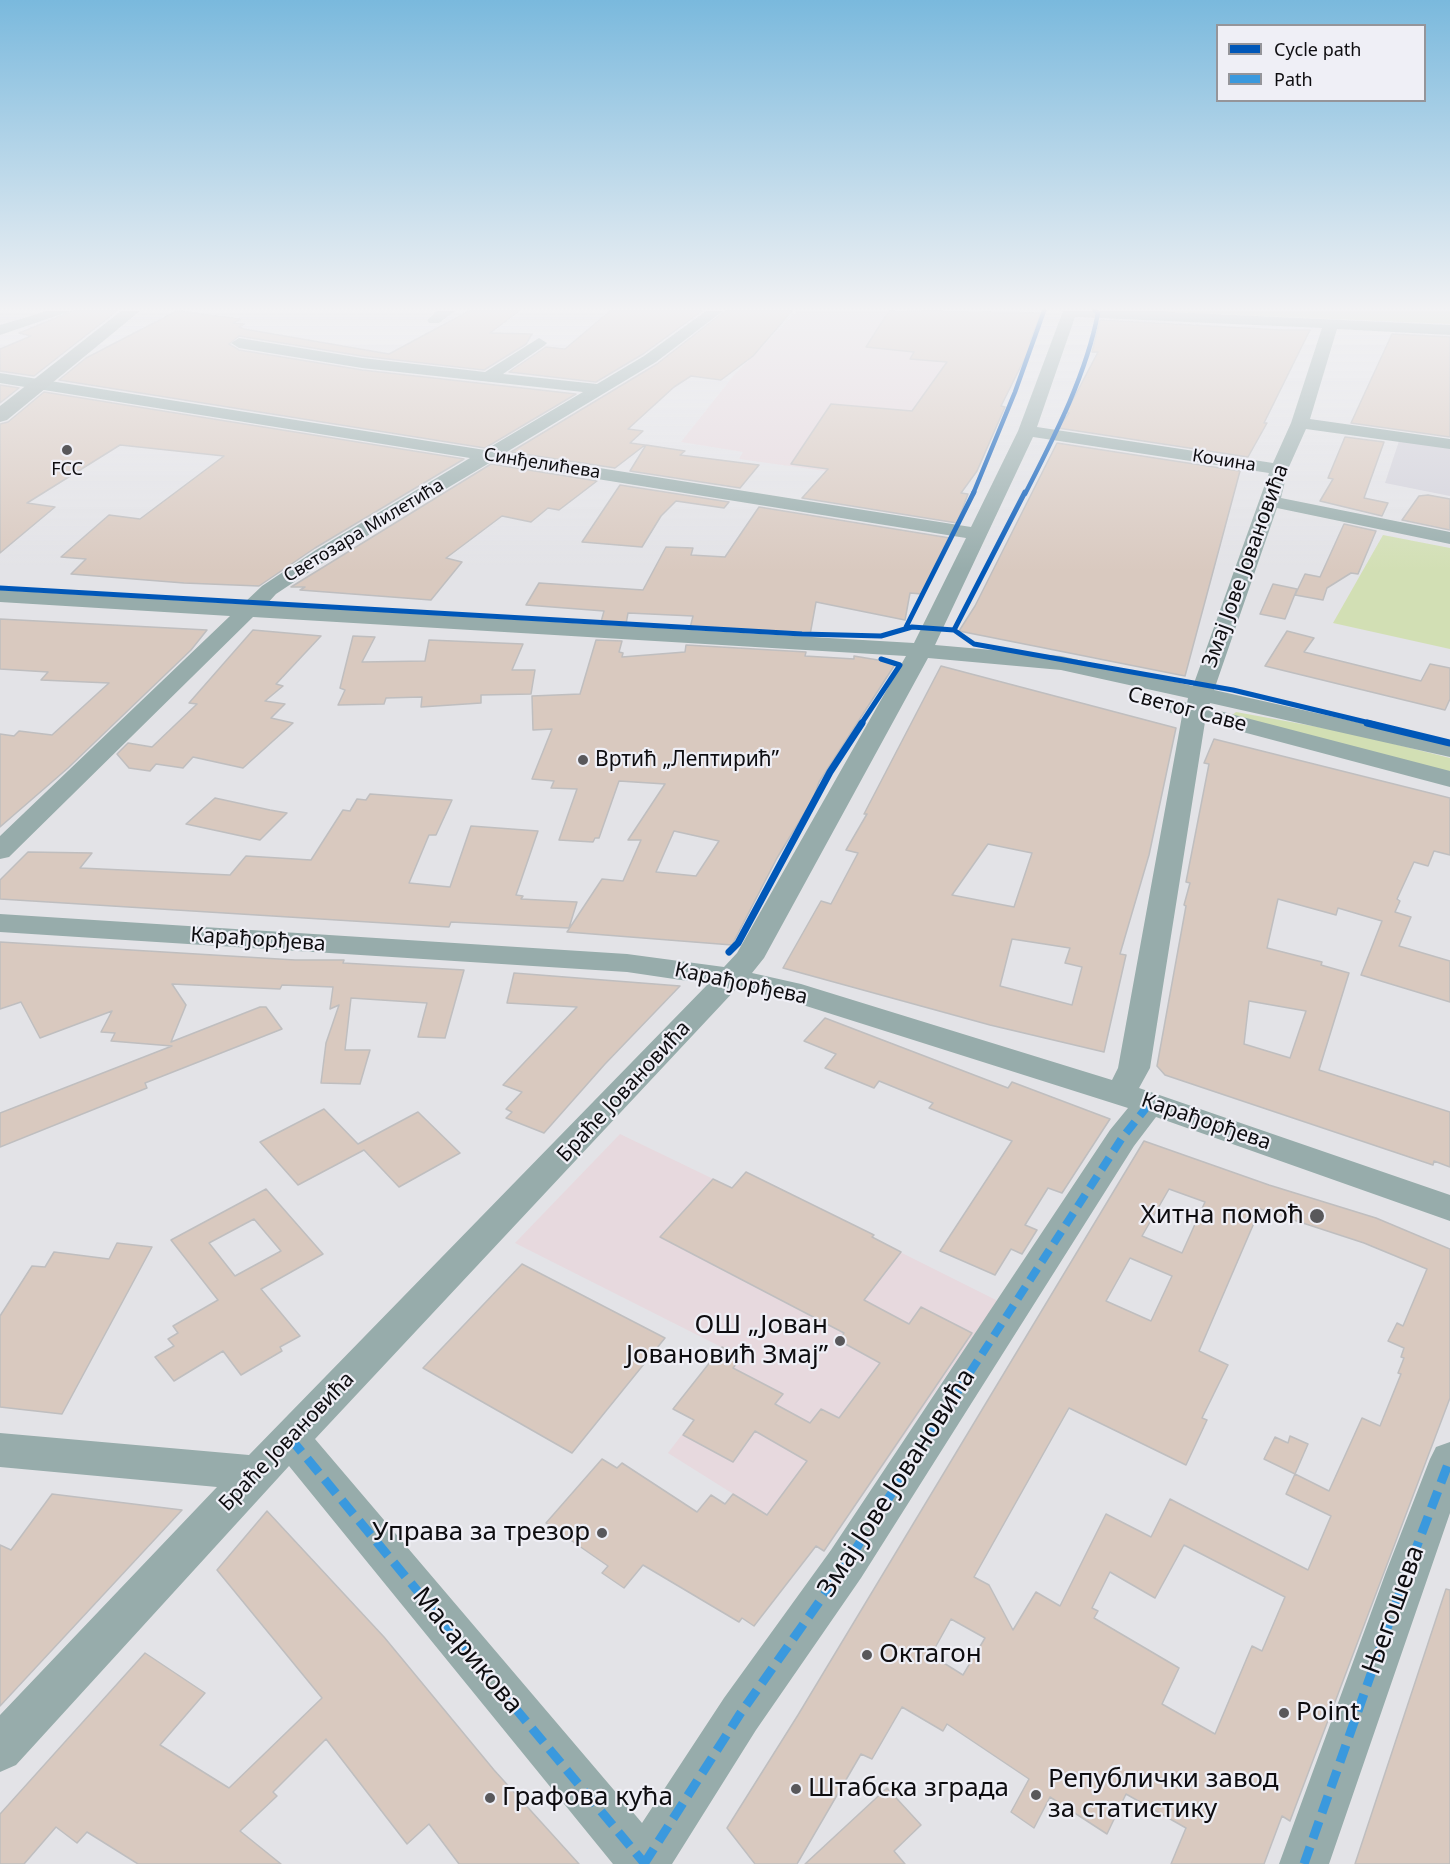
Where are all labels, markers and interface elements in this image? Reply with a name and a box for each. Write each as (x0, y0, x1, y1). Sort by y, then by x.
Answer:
legend (1216, 24, 1426, 102)
text: Cycle path (1274, 37, 1361, 61)
text: Path (1274, 67, 1313, 91)
marker: FCC (60, 443, 74, 457)
street label: Синђелићева (482, 444, 602, 484)
street label: Кочина (1191, 445, 1257, 477)
place label: FCC (51, 459, 83, 481)
street label: Змај Јове Јовановића (1197, 461, 1295, 671)
street label: Светозара Милетића (280, 475, 448, 587)
street label: Светог Саве (1125, 682, 1249, 738)
place label: Вртић „Лептирић” (595, 747, 779, 773)
marker: Вртић „Лептирић” (576, 753, 590, 767)
street label: Карађорђева (190, 923, 326, 957)
street label: Карађорђева (672, 958, 810, 1010)
street label: Браће Јовановића (552, 1016, 696, 1168)
street label: Карађорђева (1138, 1088, 1274, 1156)
place label: Хитна помоћ (1141, 1200, 1304, 1232)
marker: Хитна помоћ (1308, 1207, 1326, 1225)
place label: ОШ „Јован Јовановић Змај” (626, 1310, 828, 1372)
marker: ОШ „Јован Јовановић Змај” (833, 1334, 847, 1348)
street label: Змај Јове Јовановића (812, 1363, 982, 1603)
street label: Браће Јовановића (214, 1367, 360, 1517)
place label: Управа за трезор (372, 1517, 590, 1549)
marker: Управа за трезор (595, 1526, 609, 1540)
street label: Његошева (1356, 1542, 1432, 1678)
street label: Масарикова (405, 1582, 529, 1720)
place label: Октагон (879, 1639, 982, 1671)
marker: Октагон (860, 1648, 874, 1662)
place label: Point (1296, 1697, 1360, 1729)
marker: Point (1277, 1706, 1291, 1720)
place label: Републички завод за статистику (1048, 1764, 1279, 1826)
place label: Штабска зграда (808, 1773, 1009, 1805)
place label: Графова кућа (502, 1782, 673, 1814)
marker: Штабска зграда (789, 1782, 803, 1796)
marker: Републички завод за статистику (1029, 1788, 1043, 1802)
marker: Графова кућа (483, 1791, 497, 1805)

